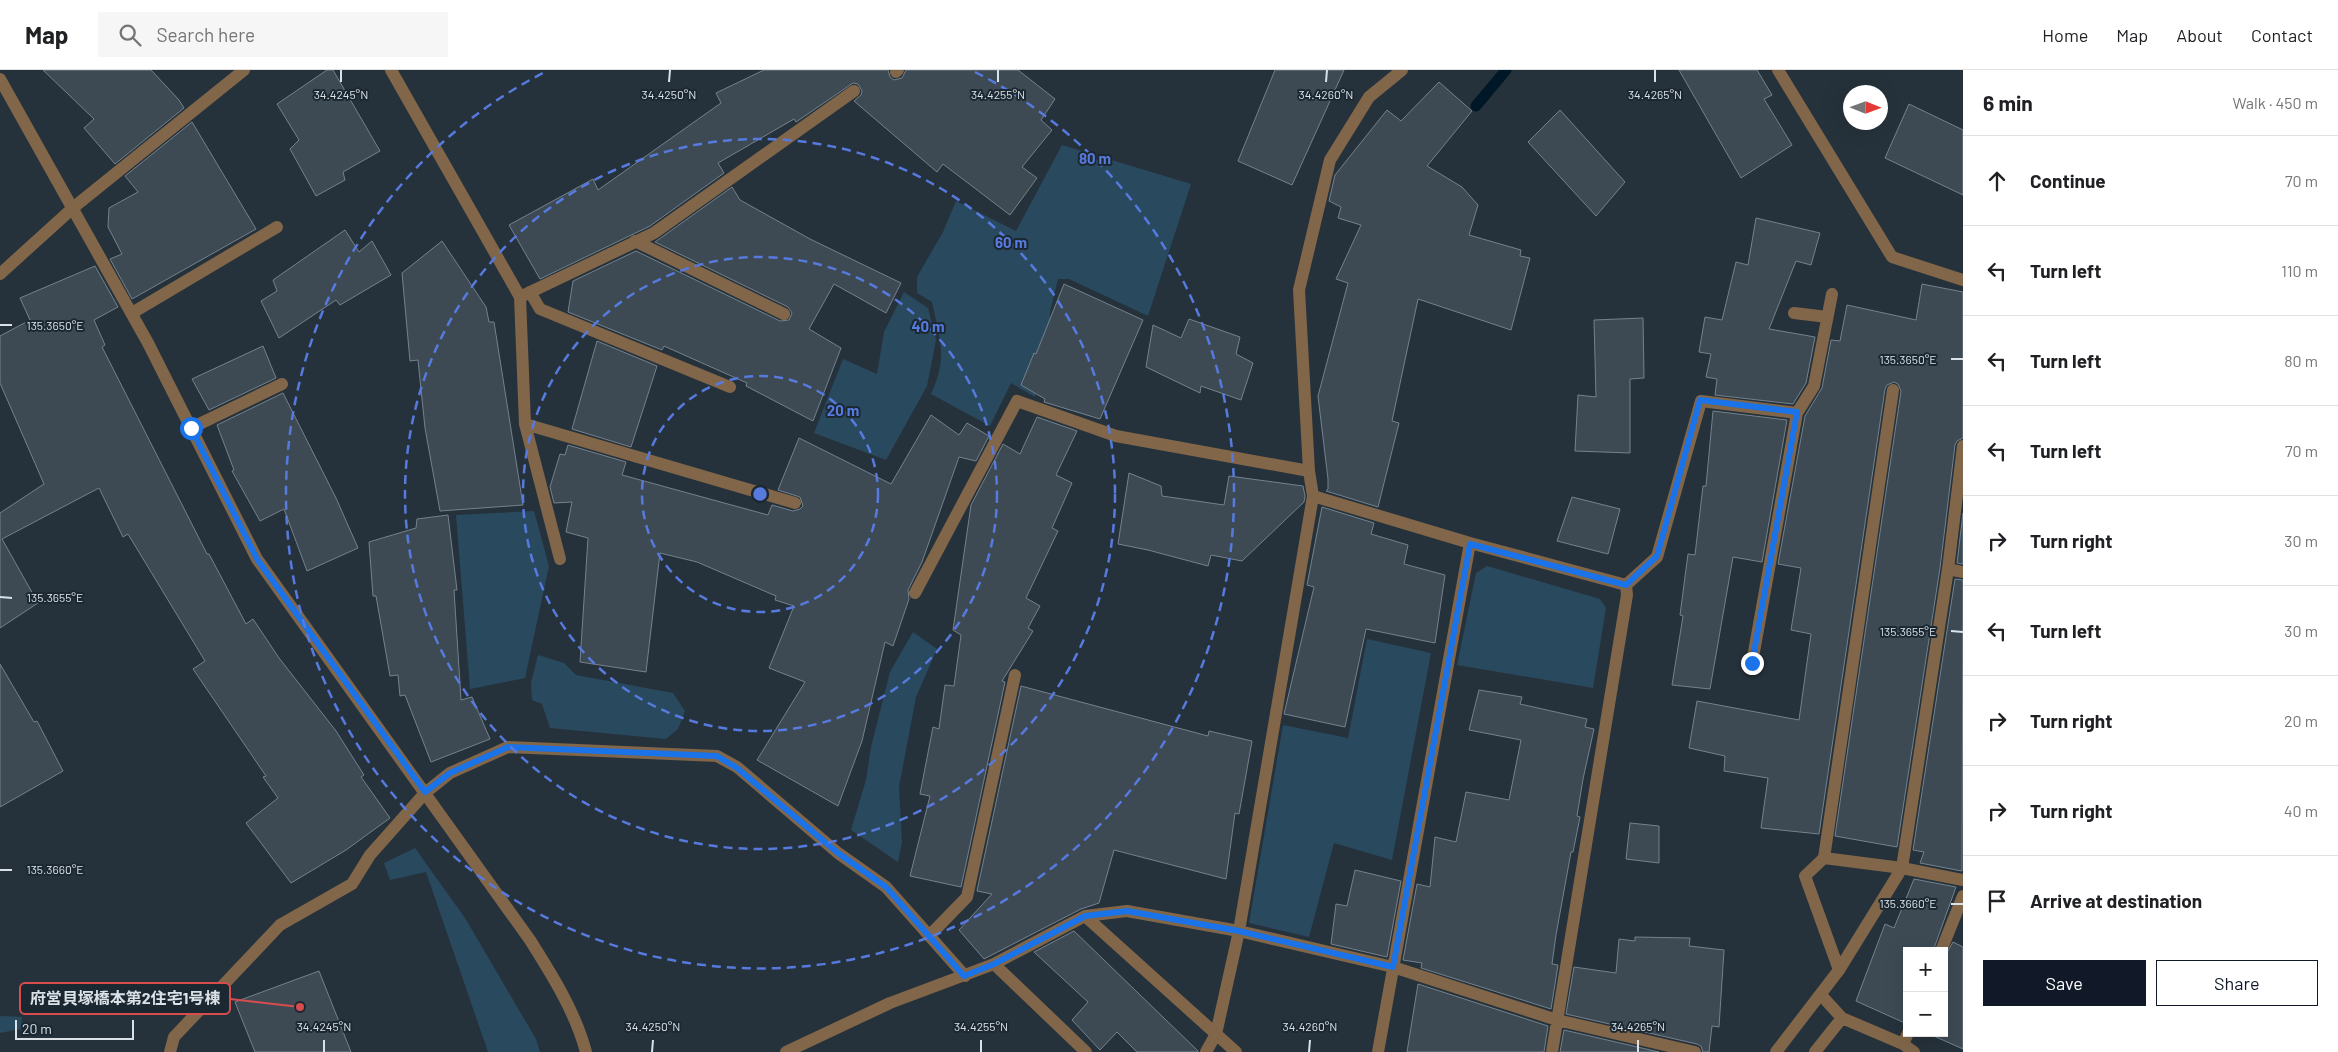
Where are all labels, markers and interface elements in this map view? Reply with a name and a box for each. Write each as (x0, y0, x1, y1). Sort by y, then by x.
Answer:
search box (98, 12, 448, 57)
text: Map (25, 20, 68, 49)
icon: search (116, 21, 144, 49)
text: Search here (156, 23, 255, 46)
text: Home (2042, 24, 2088, 46)
text: Map (2116, 24, 2148, 46)
text: About (2176, 24, 2223, 46)
text: Contact (2251, 24, 2313, 46)
north arrow (1843, 85, 1888, 130)
text: 34.4245°N (314, 87, 368, 101)
text: 34.4250°N (642, 87, 696, 101)
text: 34.4255°N (971, 87, 1025, 101)
text: 34.4260°N (1299, 87, 1353, 101)
text: 34.4265°N (1628, 87, 1682, 101)
text: 6 min (1983, 90, 2033, 115)
text: Walk · 450 m (2233, 93, 2318, 112)
text: 80 m (1079, 149, 1111, 167)
icon: ahead (1983, 167, 2011, 195)
text: Continue (2030, 169, 2106, 192)
text: 70 m (2285, 171, 2318, 190)
text: 60 m (995, 233, 1027, 251)
icon: left (1983, 257, 2011, 285)
text: Turn left (2030, 259, 2101, 282)
text: 110 m (2281, 261, 2318, 280)
text: 40 m (911, 317, 945, 335)
text: 135.3650°E (26, 318, 84, 332)
icon: left (1983, 347, 2011, 375)
text: Turn left (2030, 349, 2101, 372)
text: 80 m (2284, 351, 2318, 370)
text: 135.3650°E (1879, 352, 1937, 366)
text: 20 m (827, 401, 859, 419)
route start (180, 417, 203, 440)
icon: left (1983, 437, 2011, 465)
text: Turn left (2030, 439, 2101, 462)
text: 70 m (2285, 441, 2318, 460)
centre of rings (751, 485, 769, 503)
icon: right (1983, 527, 2011, 555)
text: Turn right (2030, 529, 2112, 552)
text: 30 m (2284, 531, 2318, 550)
text: 135.3655°E (27, 590, 83, 604)
icon: left (1983, 617, 2011, 645)
text: Turn left (2030, 619, 2101, 642)
text: 30 m (2284, 621, 2318, 640)
text: 135.3655°E (1880, 624, 1936, 638)
route end (1741, 652, 1764, 675)
icon: right (1983, 707, 2011, 735)
text: Turn right (2030, 709, 2112, 732)
text: 20 m (2284, 711, 2318, 730)
icon: right (1983, 797, 2011, 825)
text: Turn right (2030, 799, 2112, 822)
text: 40 m (2284, 801, 2318, 820)
text: 135.3660°E (26, 862, 84, 876)
icon: arrive (1983, 887, 2011, 915)
text: Arrive at destination (2030, 889, 2202, 912)
text: 135.3660°E (1879, 896, 1937, 910)
map controls (1903, 947, 1948, 1037)
button: + (1903, 947, 1948, 992)
button: Save (1983, 960, 2146, 1006)
button: Share (2156, 960, 2318, 1006)
callout: 府営貝塚橋本第2住宅1号棟 (20, 983, 230, 1014)
text: 府営貝塚橋本第2住宅1号棟 (30, 988, 220, 1007)
button: − (1903, 992, 1948, 1037)
scale bar (15, 1017, 134, 1040)
text: 34.4245°N (297, 1019, 351, 1033)
text: 34.4250°N (626, 1019, 680, 1033)
text: 34.4255°N (954, 1019, 1008, 1033)
text: 34.4260°N (1283, 1019, 1337, 1033)
text: 34.4265°N (1611, 1019, 1665, 1033)
text: 20 m (22, 1020, 52, 1037)

